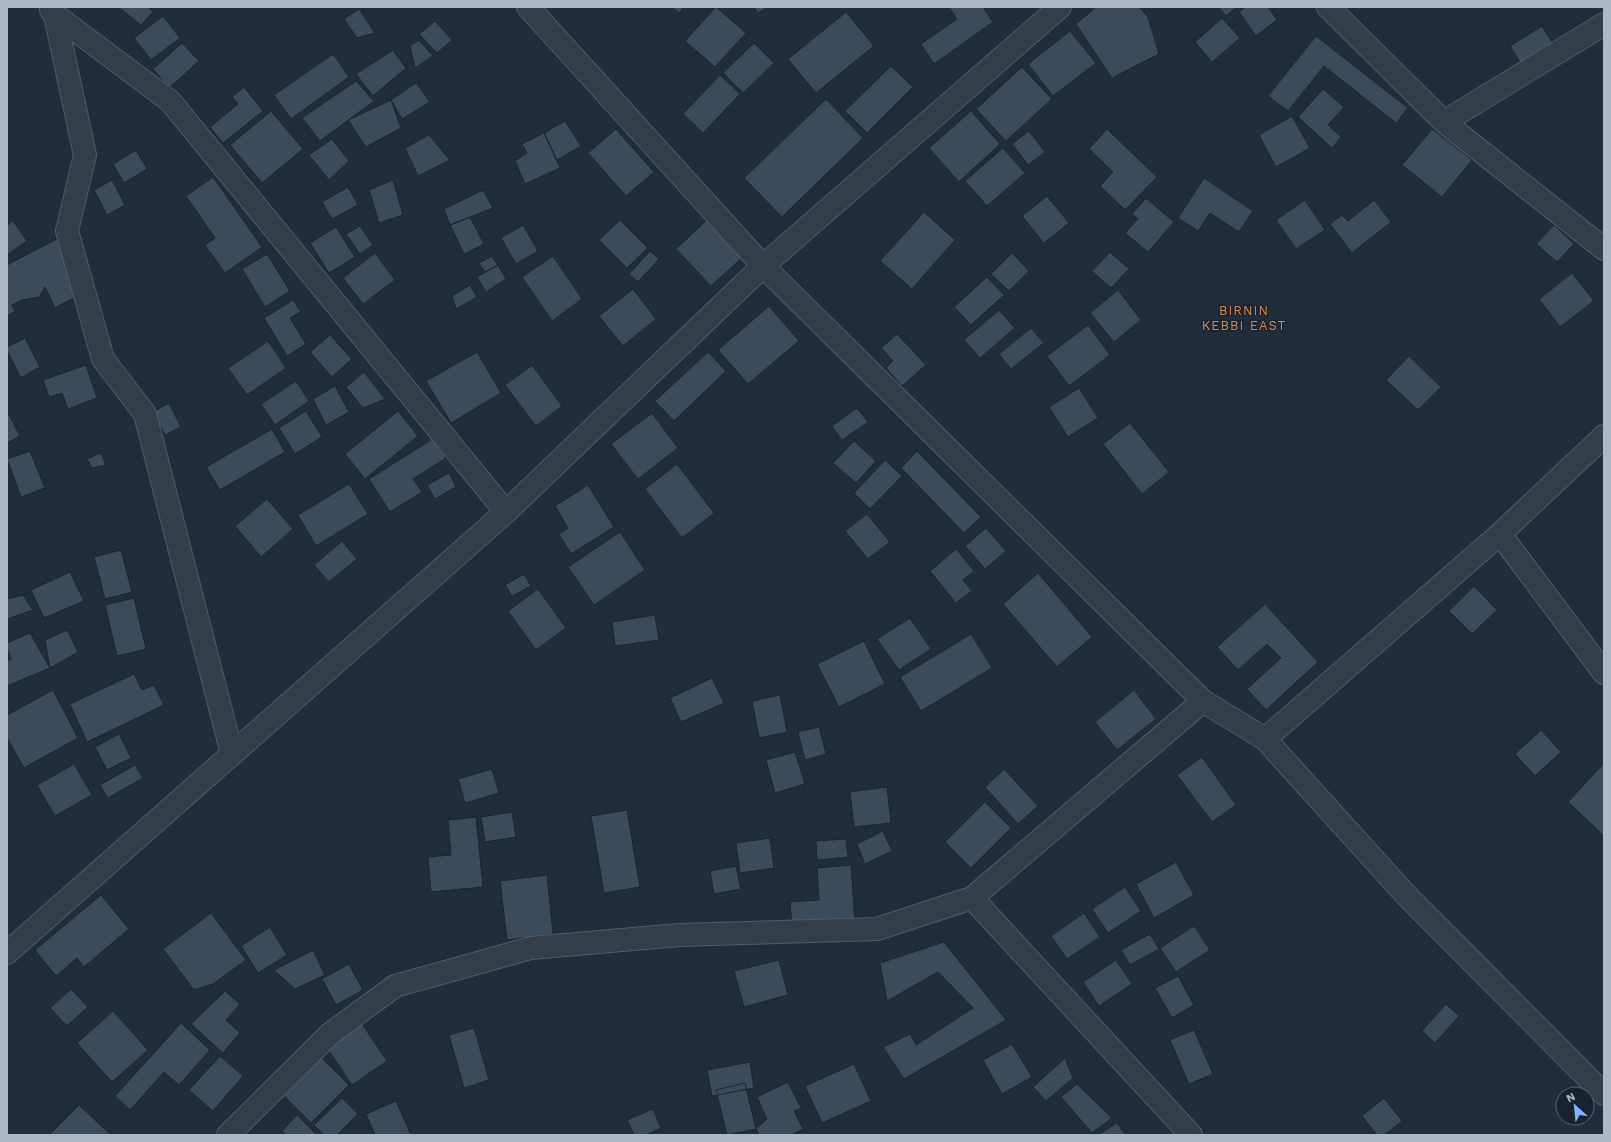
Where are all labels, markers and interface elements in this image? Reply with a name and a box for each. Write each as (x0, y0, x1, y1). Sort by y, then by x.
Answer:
district label: BIRNIN KEBBI EAST (1202, 303, 1286, 333)
north arrow (1555, 1086, 1595, 1126)
text: N (1564, 1090, 1577, 1105)

